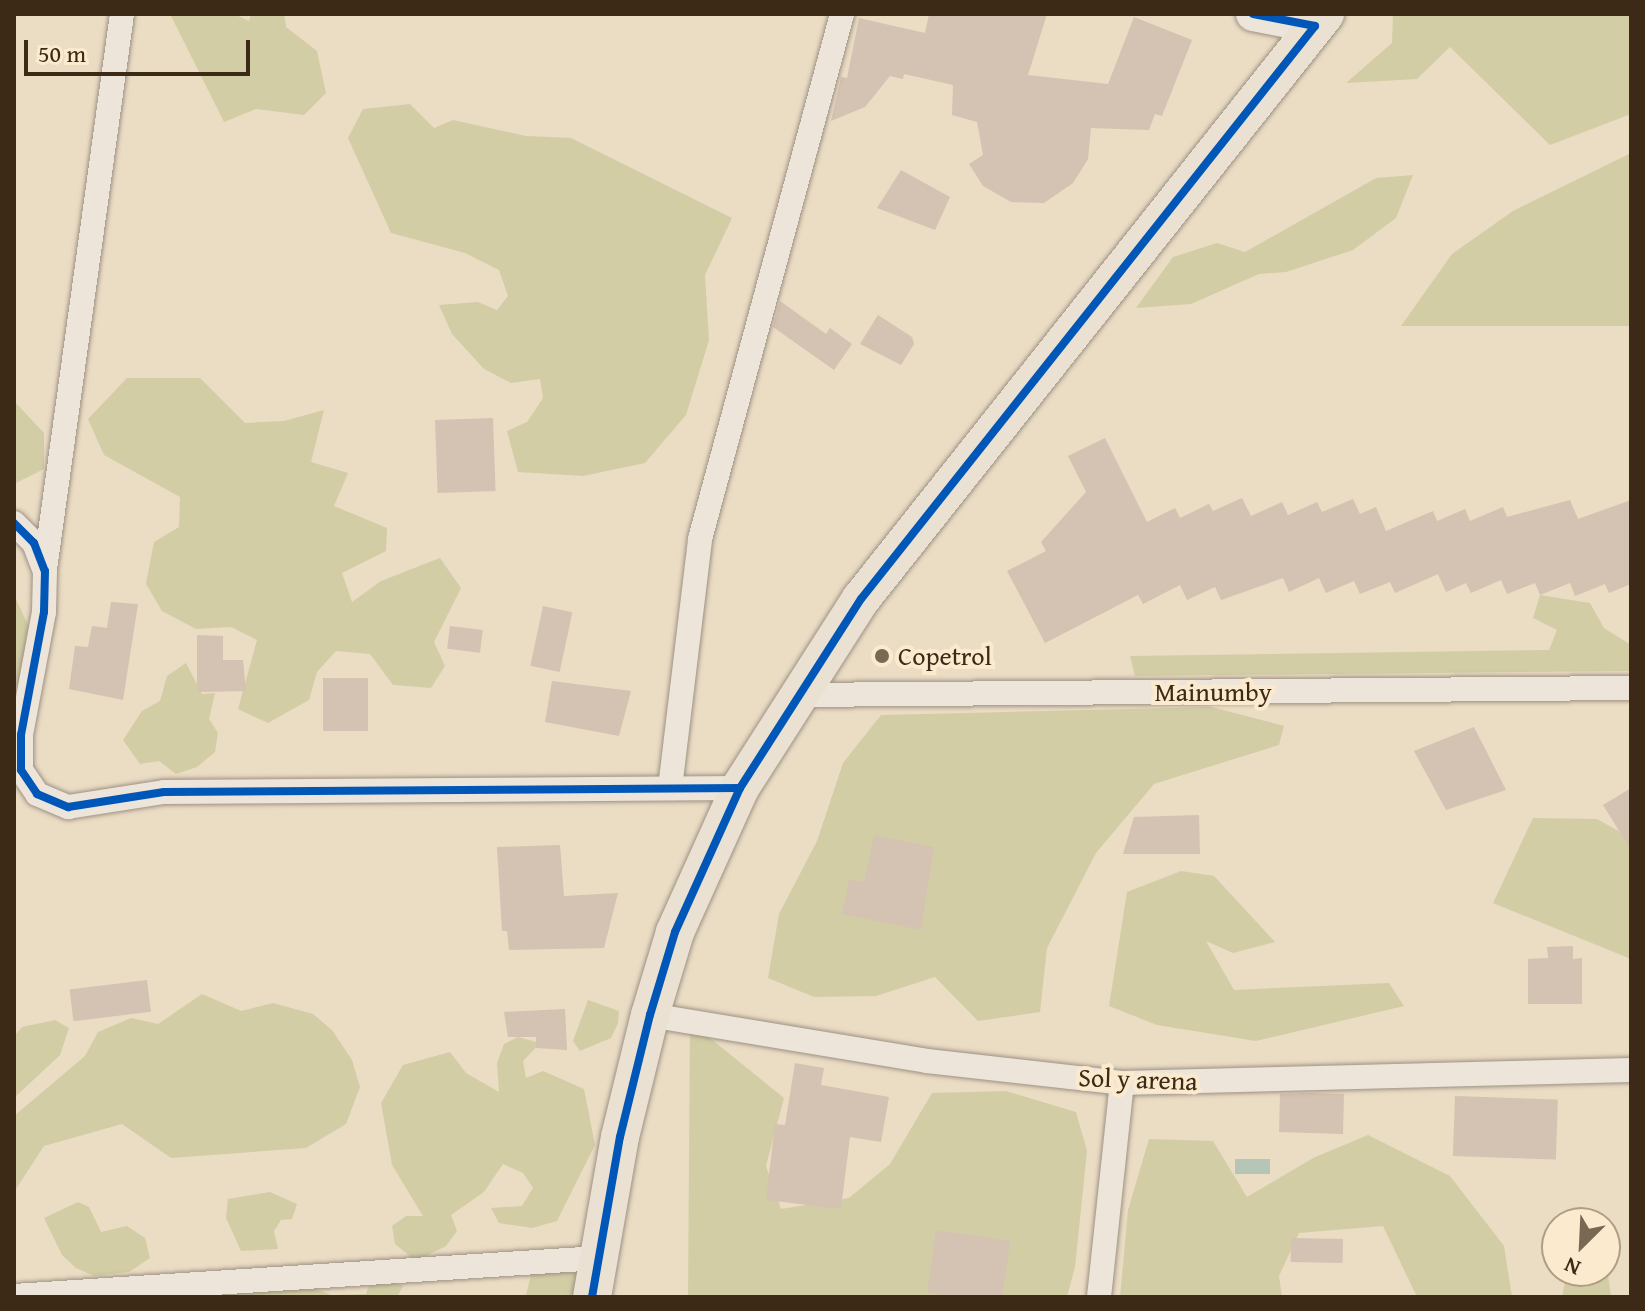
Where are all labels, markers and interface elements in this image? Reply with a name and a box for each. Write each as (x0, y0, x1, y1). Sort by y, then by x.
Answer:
scale bar (28, 24, 254, 74)
text: 50 m (38, 36, 86, 71)
place label: Copetrol (898, 640, 992, 672)
marker: Copetrol (873, 647, 891, 665)
street label: Mainumby (1154, 676, 1272, 708)
street label: Sol y arena (1078, 1061, 1198, 1097)
north arrow (1541, 1207, 1621, 1287)
text: N (1559, 1249, 1585, 1285)

